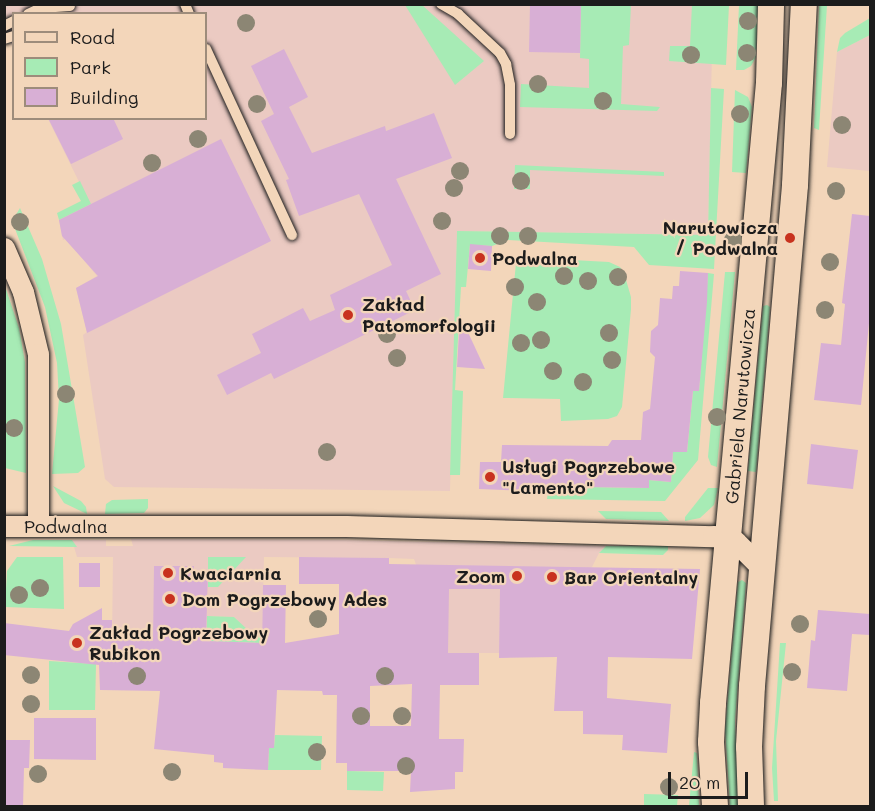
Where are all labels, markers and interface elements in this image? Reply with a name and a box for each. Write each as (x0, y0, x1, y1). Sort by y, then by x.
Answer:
legend (12, 12, 207, 120)
text: Road (70, 25, 115, 49)
text: Park (70, 55, 111, 79)
text: Building (70, 85, 138, 109)
place label: Narutowicza / Podwalna (663, 217, 778, 260)
marker: Narutowicza / Podwalna (783, 231, 797, 245)
place label: Podwalna (492, 247, 578, 269)
marker: Podwalna (473, 251, 487, 265)
place label: Zakład Patomorfologii (362, 294, 496, 336)
marker: Zakład Patomorfologii (339, 306, 357, 324)
street label: Gabriela Narutowicza (721, 307, 759, 505)
place label: Usługi Pogrzebowe "Lamento" (502, 456, 675, 498)
marker: Usługi Pogrzebowe "Lamento" (483, 470, 497, 484)
street label: Podwalna (24, 515, 108, 537)
place label: Kwaciarnia (180, 562, 282, 584)
place label: Zoom (456, 565, 505, 587)
marker: Kwaciarnia (161, 566, 175, 580)
place label: Bar Orientalny (564, 566, 698, 588)
marker: Zoom (510, 569, 524, 583)
marker: Bar Orientalny (545, 570, 559, 584)
place label: Dom Pogrzebowy Ades (182, 588, 387, 610)
marker: Dom Pogrzebowy Ades (163, 592, 177, 606)
place label: Zakład Pogrzebowy Rubikon (89, 622, 268, 664)
marker: Zakład Pogrzebowy Rubikon (70, 636, 84, 650)
scale bar (671, 760, 750, 798)
text: 20 m (679, 770, 720, 794)

